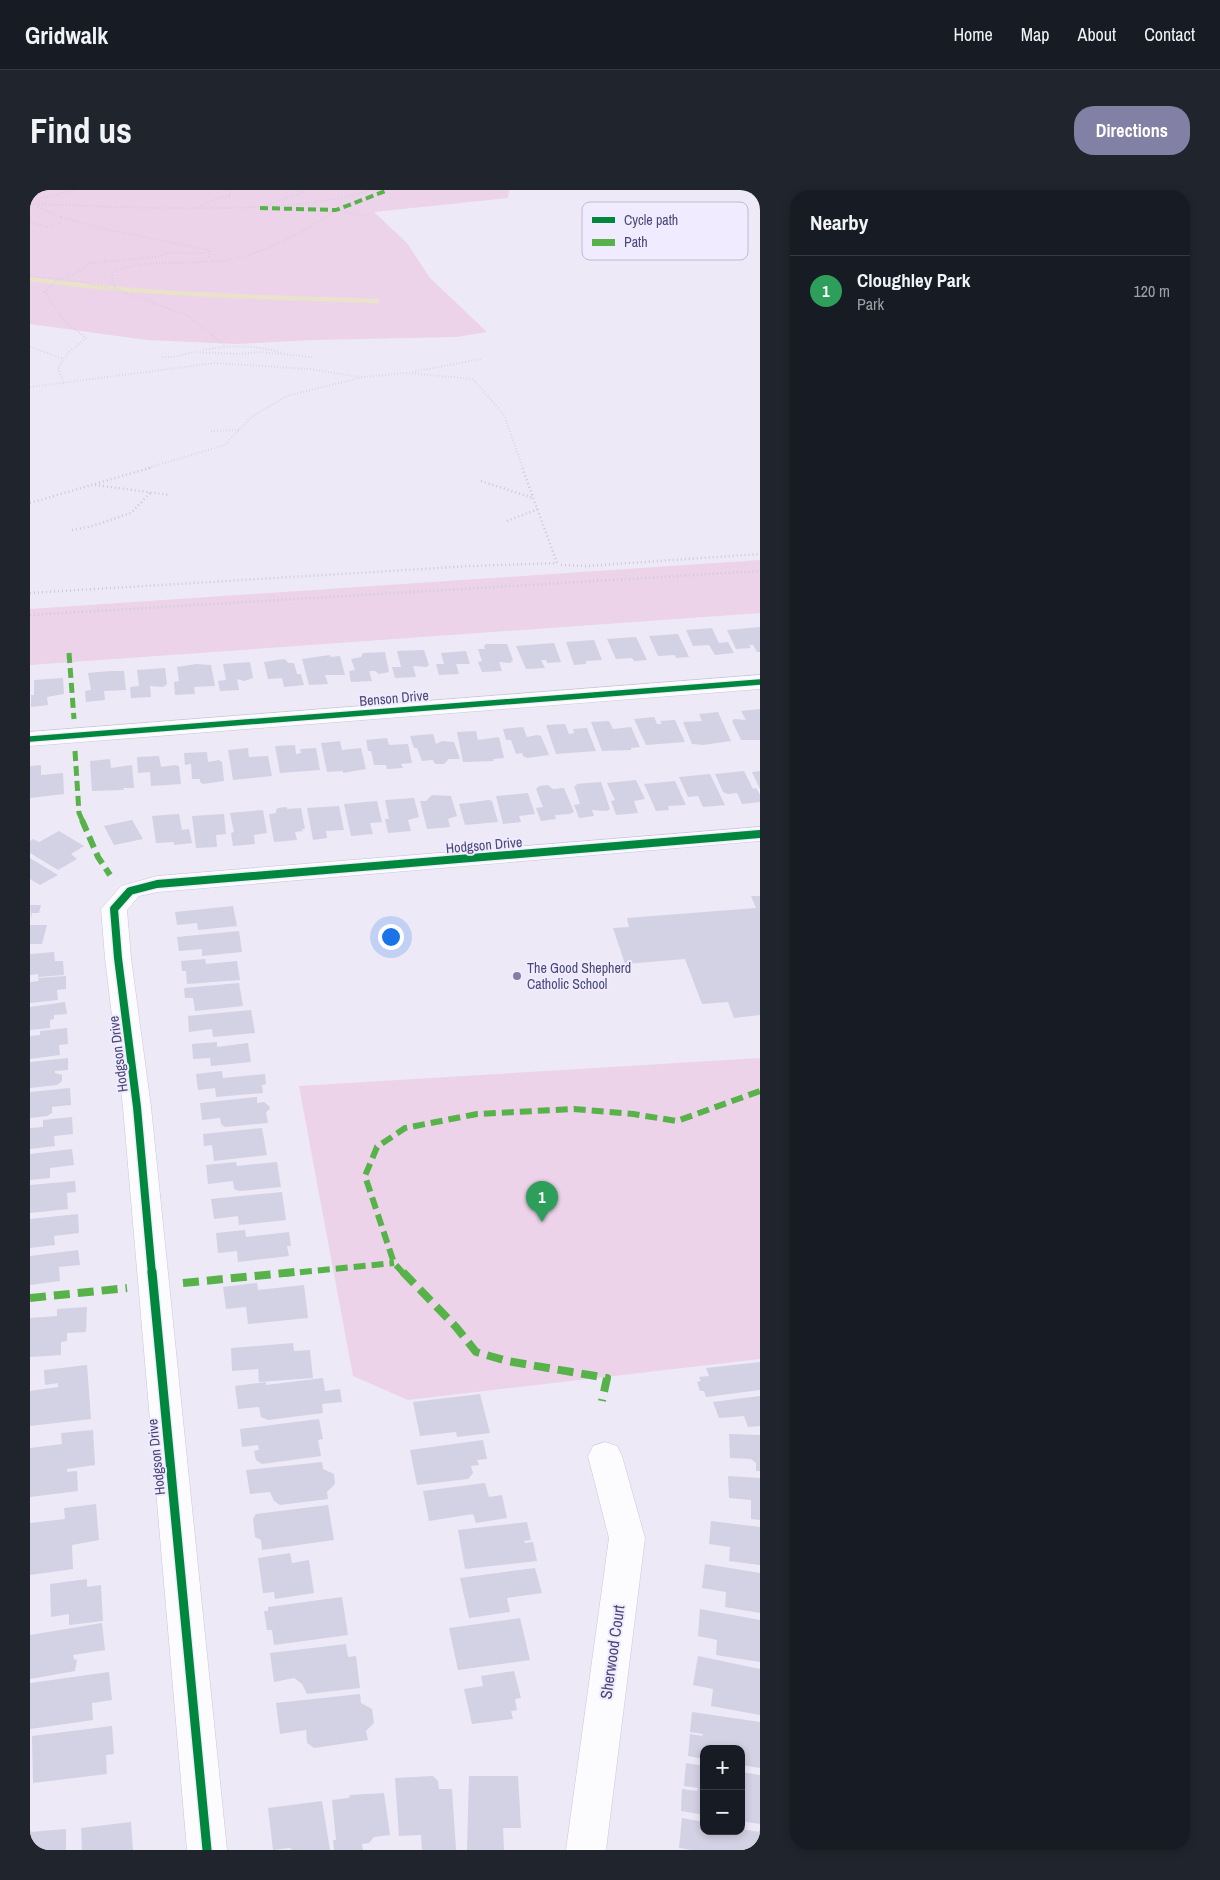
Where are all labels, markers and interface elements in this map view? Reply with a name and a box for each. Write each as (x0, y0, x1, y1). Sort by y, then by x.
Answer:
text: Gridwalk (25, 19, 108, 51)
text: Home (953, 22, 993, 47)
text: Map (1021, 22, 1050, 47)
text: About (1078, 22, 1116, 47)
text: Contact (1144, 22, 1195, 47)
button: Directions (1074, 106, 1190, 155)
text: Find us (30, 107, 132, 154)
legend (582, 202, 748, 260)
text: Nearby (810, 208, 868, 237)
text: Cycle path (624, 211, 678, 229)
text: Path (624, 233, 648, 251)
text: Cloughley Park (857, 267, 970, 293)
text: 1 (822, 280, 830, 302)
text: 120 m (1134, 280, 1170, 302)
text: Park (857, 293, 884, 315)
street label: Benson Drive (359, 686, 429, 710)
street label: Hodgson Drive (445, 833, 523, 857)
your location (378, 924, 404, 950)
place label: The Good Shepherd Catholic School (527, 959, 631, 993)
marker: The Good Shepherd Catholic School (511, 970, 523, 982)
street label: Hodgson Drive (104, 1015, 132, 1093)
pin: 1 (526, 1181, 558, 1222)
street label: Hodgson Drive (143, 1418, 169, 1496)
street label: Sherwood Court (595, 1603, 630, 1700)
map controls (700, 1745, 745, 1835)
button: + (700, 1745, 745, 1790)
button: − (700, 1790, 745, 1835)

